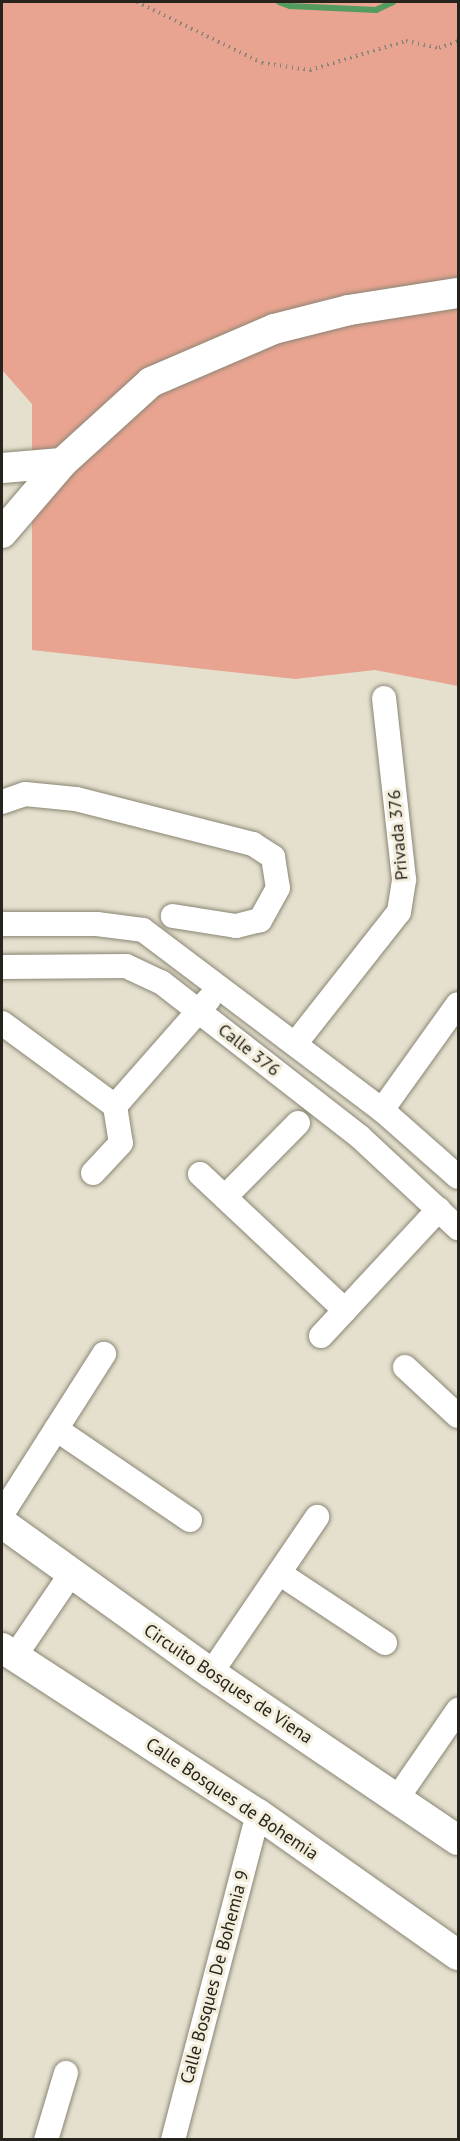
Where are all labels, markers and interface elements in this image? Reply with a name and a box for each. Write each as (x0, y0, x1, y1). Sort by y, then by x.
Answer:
street label: Privada 376 (383, 789, 413, 881)
street label: Calle 376 (214, 1019, 284, 1081)
street label: Circuito Bosques de Viena (139, 1619, 317, 1749)
street label: Calle Bosques de Bohemia (142, 1733, 322, 1865)
street label: Calle Bosques De Bohemia 9 (176, 1868, 254, 2086)

